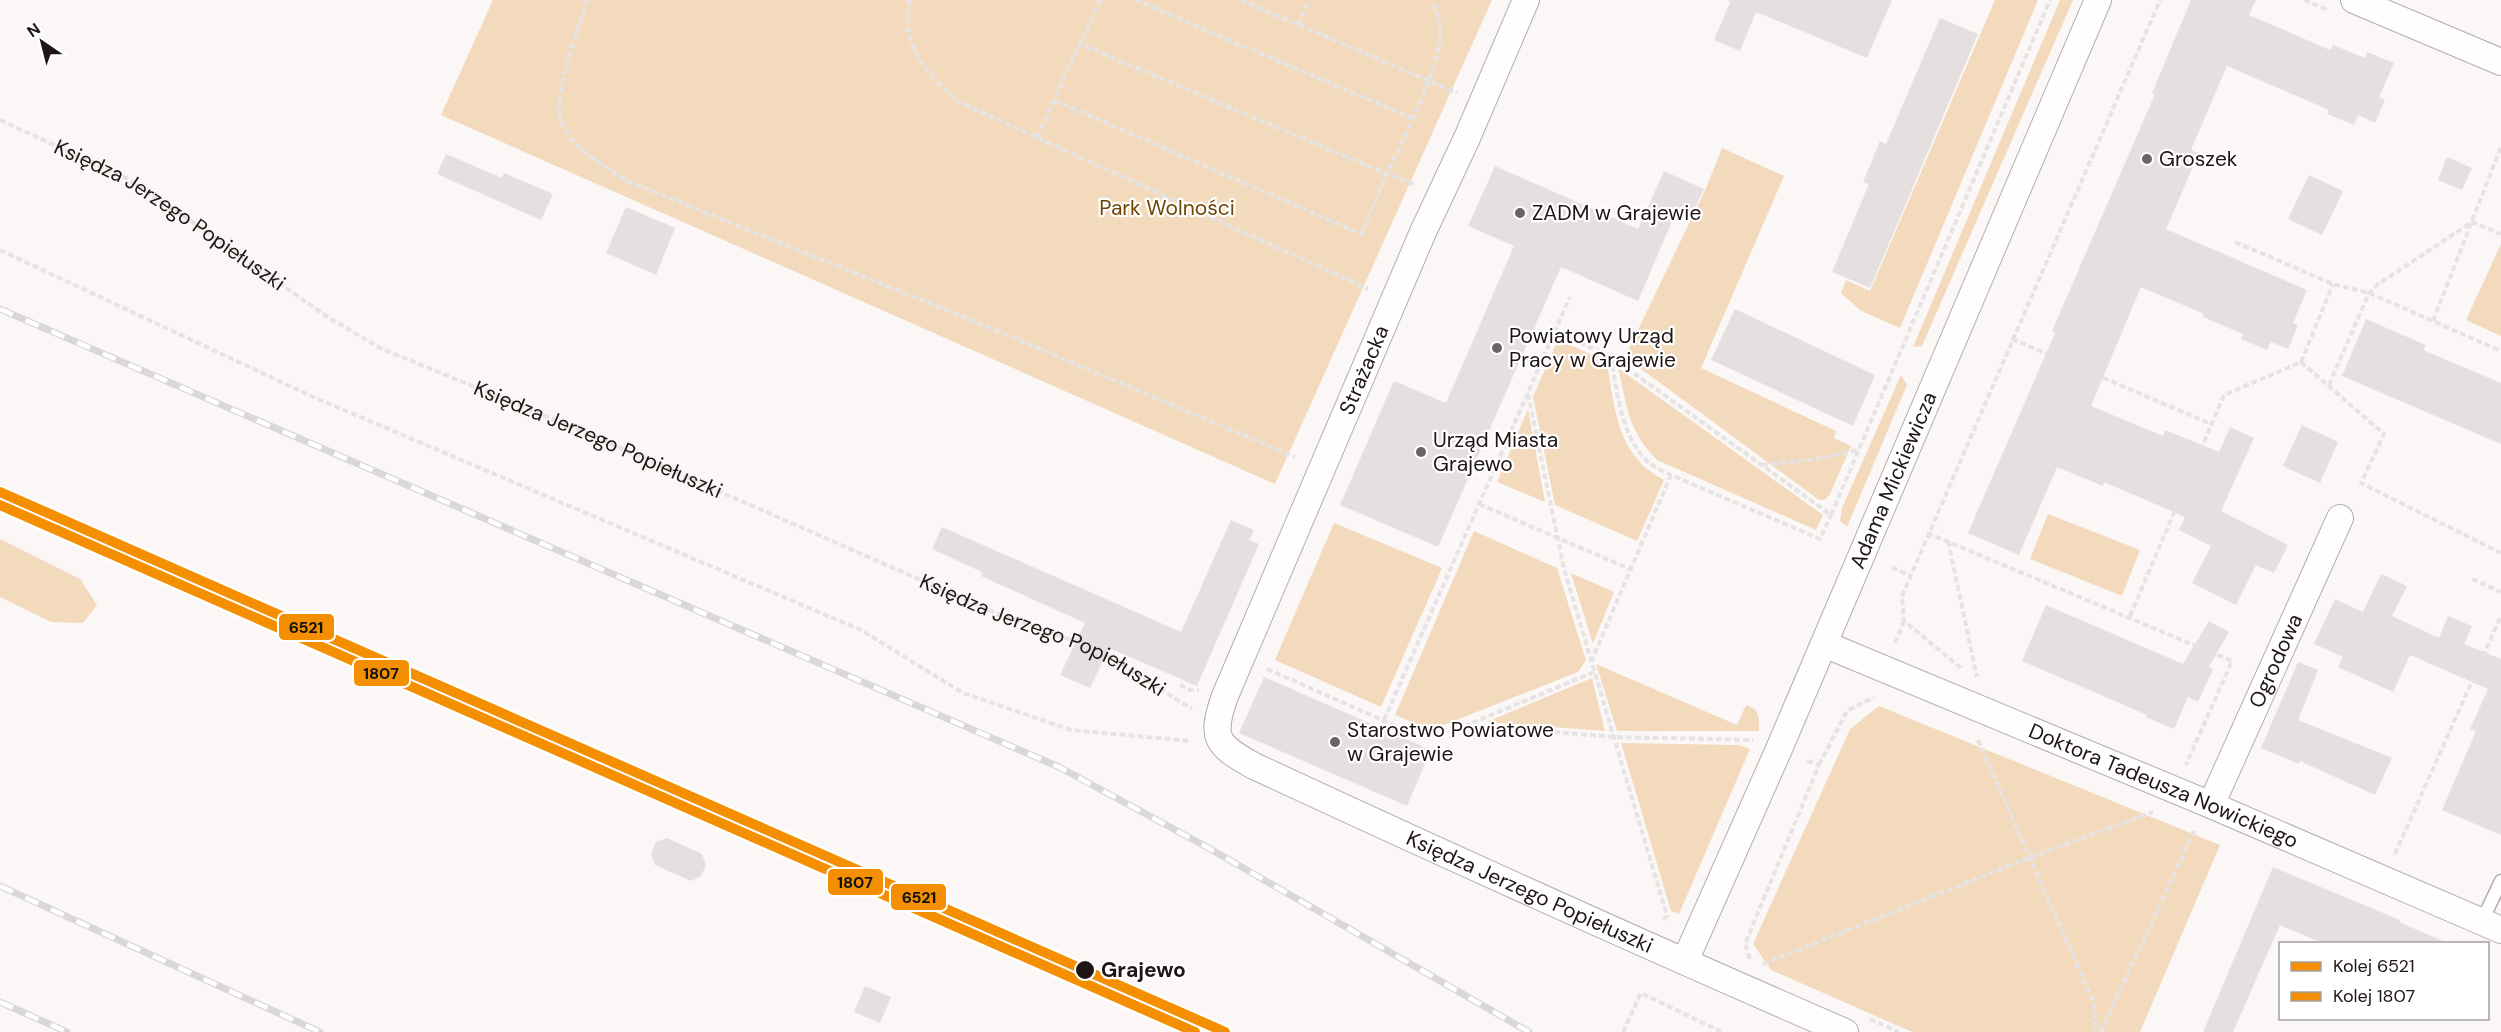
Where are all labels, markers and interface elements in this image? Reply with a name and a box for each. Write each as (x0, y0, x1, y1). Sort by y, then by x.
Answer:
north arrow (12, 12, 72, 72)
text: N (23, 18, 44, 42)
street label: Księdza Jerzego Popiełuszki (50, 133, 291, 297)
place label: Groszek (2159, 145, 2238, 173)
marker: Groszek (2140, 152, 2154, 166)
park label: Park Wolności (1099, 194, 1235, 222)
place label: ZADM w Grajewie (1532, 199, 1701, 227)
marker: ZADM w Grajewie (1513, 206, 1527, 220)
street label: Strażacka (1333, 321, 1395, 419)
place label: Powiatowy Urząd Pracy w Grajewie (1509, 322, 1676, 374)
marker: Powiatowy Urząd Pracy w Grajewie (1490, 341, 1504, 355)
street label: Księdza Jerzego Popiełuszki (470, 374, 727, 505)
street label: Adama Mickiewicza (1843, 387, 1944, 573)
place label: Urząd Miasta Grajewo (1433, 426, 1558, 478)
marker: Urząd Miasta Grajewo (1414, 445, 1428, 459)
street label: Księdza Jerzego Popiełuszki (915, 567, 1171, 703)
street label: Ogrodowa (2242, 609, 2309, 712)
line badge: 6521 (278, 613, 335, 641)
text: 6521 (289, 617, 323, 638)
line badge: 1807 (353, 659, 410, 687)
text: 1807 (363, 663, 399, 684)
place label: Starostwo Powiatowe w Grajewie (1347, 716, 1554, 768)
street label: Doktora Tadeusza Nowickiego (2025, 717, 2303, 855)
marker: Starostwo Powiatowe w Grajewie (1328, 735, 1342, 749)
street label: Księdza Jerzego Popiełuszki (1402, 824, 1657, 960)
line badge: 1807 (827, 868, 884, 896)
text: 1807 (837, 872, 873, 893)
line badge: 6521 (890, 883, 947, 911)
text: 6521 (902, 887, 936, 908)
legend (2279, 942, 2489, 1020)
text: Kolej 6521 (2333, 954, 2415, 978)
place label: Grajewo (1101, 956, 1186, 984)
marker: Grajewo (1074, 959, 1096, 981)
text: Kolej 1807 (2333, 984, 2415, 1008)

